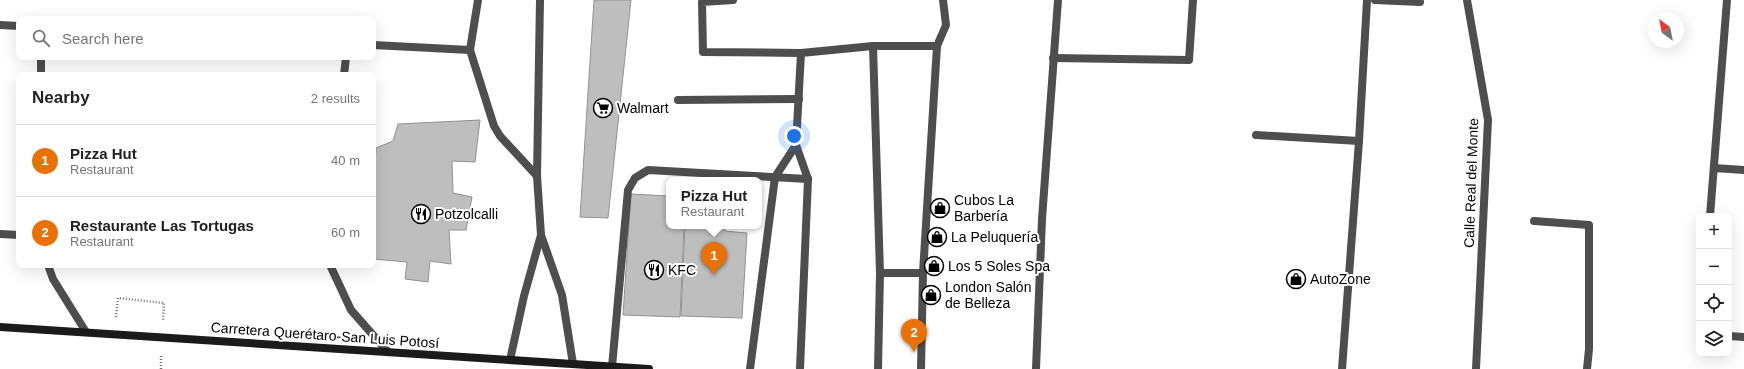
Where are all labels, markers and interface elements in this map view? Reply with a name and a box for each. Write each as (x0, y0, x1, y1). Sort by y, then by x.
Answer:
north arrow (1648, 12, 1684, 48)
search box (16, 16, 376, 60)
icon: search (30, 27, 52, 49)
text: Search here (62, 30, 144, 47)
text: Nearby (32, 88, 90, 107)
text: 2 results (311, 91, 360, 106)
supermarket icon: Walmart (592, 97, 614, 119)
place label: Walmart (617, 100, 669, 116)
street label: Calle Real del Monte (1461, 118, 1481, 248)
your location (784, 126, 804, 146)
text: Pizza Hut (70, 145, 137, 162)
text: 1 (41, 153, 49, 168)
text: 40 m (331, 153, 360, 168)
text: Restaurant (70, 162, 134, 177)
popup (666, 177, 762, 229)
text: Pizza Hut (681, 187, 747, 204)
place label: Cubos La Barbería (954, 192, 1014, 224)
shop icon: Cubos La Barbería (929, 197, 951, 219)
restaurant icon: Potzolcalli (410, 203, 432, 225)
text: Restaurant (681, 204, 744, 219)
place label: Potzolcalli (435, 206, 498, 222)
map controls (1696, 213, 1732, 357)
button: + (1696, 213, 1732, 249)
text: Restaurante Las Tortugas (70, 217, 254, 234)
text: 2 (41, 225, 49, 240)
text: 60 m (331, 225, 360, 240)
shop icon: La Peluquería (926, 226, 948, 248)
place label: La Peluquería (951, 229, 1038, 245)
text: Restaurant (70, 234, 134, 249)
pin: 1 (701, 242, 727, 275)
button: − (1696, 249, 1732, 285)
shop icon: Los 5 Soles Spa (923, 255, 945, 277)
place label: Los 5 Soles Spa (948, 258, 1050, 274)
restaurant icon: KFC (643, 259, 665, 281)
place label: KFC (668, 262, 696, 278)
shop icon: AutoZone (1285, 268, 1307, 290)
place label: AutoZone (1310, 271, 1371, 287)
place label: London Salón de Belleza (945, 279, 1031, 311)
shop icon: London Salón de Belleza (920, 284, 942, 306)
button: locate (1696, 285, 1732, 321)
street label: Carretera Querétaro-San Luis Potosí (210, 319, 440, 351)
pin: 2 (901, 319, 927, 352)
button: layers (1696, 321, 1732, 357)

